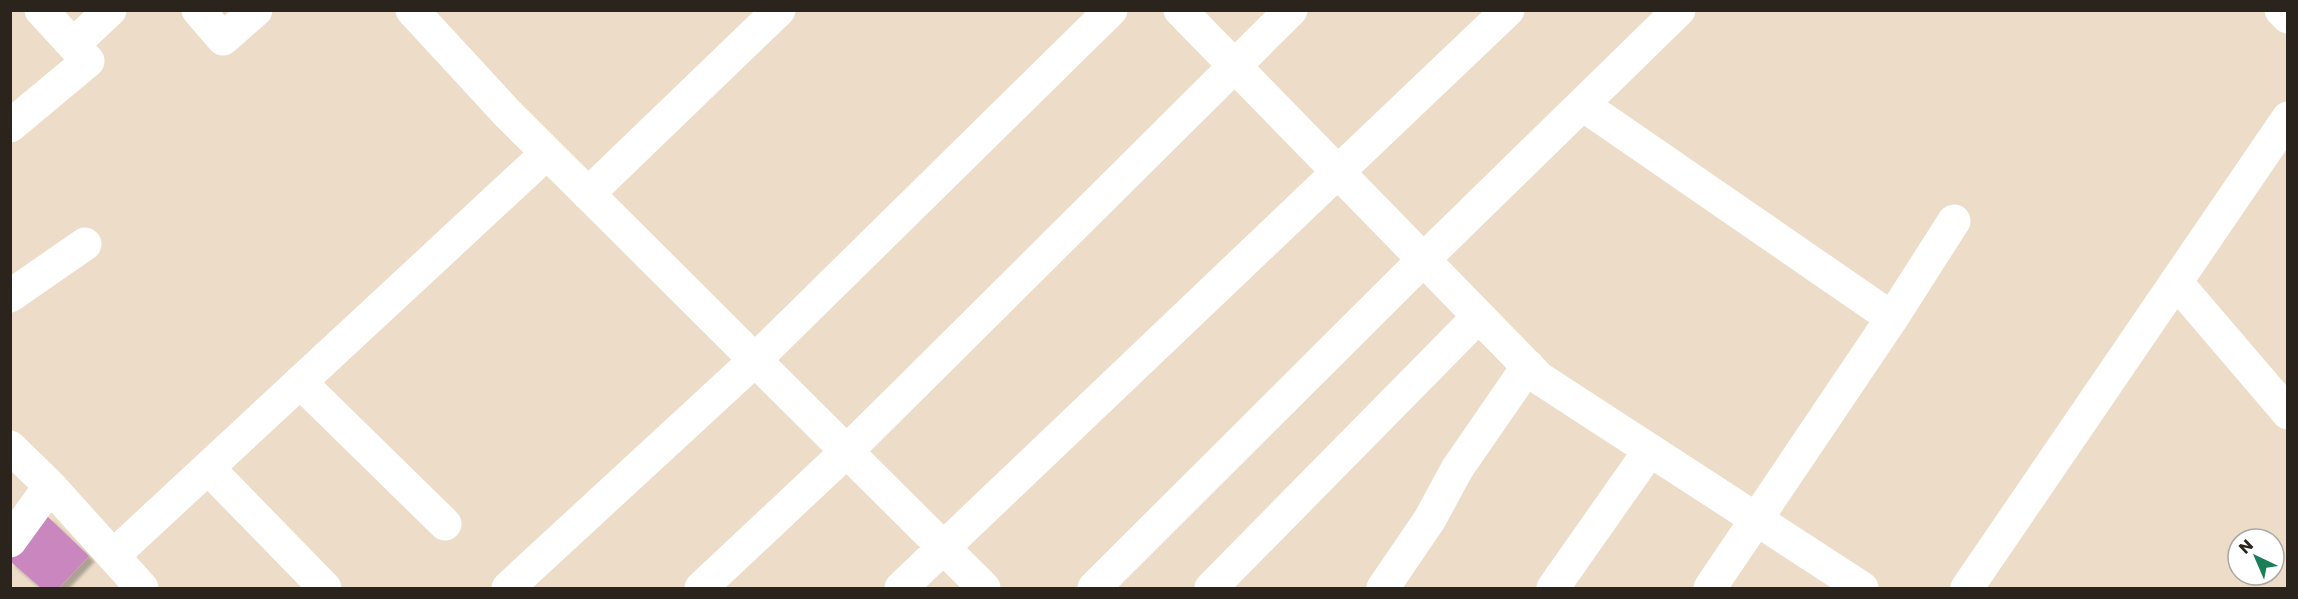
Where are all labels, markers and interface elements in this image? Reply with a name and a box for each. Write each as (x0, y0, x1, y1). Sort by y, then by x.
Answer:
north arrow (2226, 527, 2286, 587)
text: N (2234, 534, 2258, 559)

